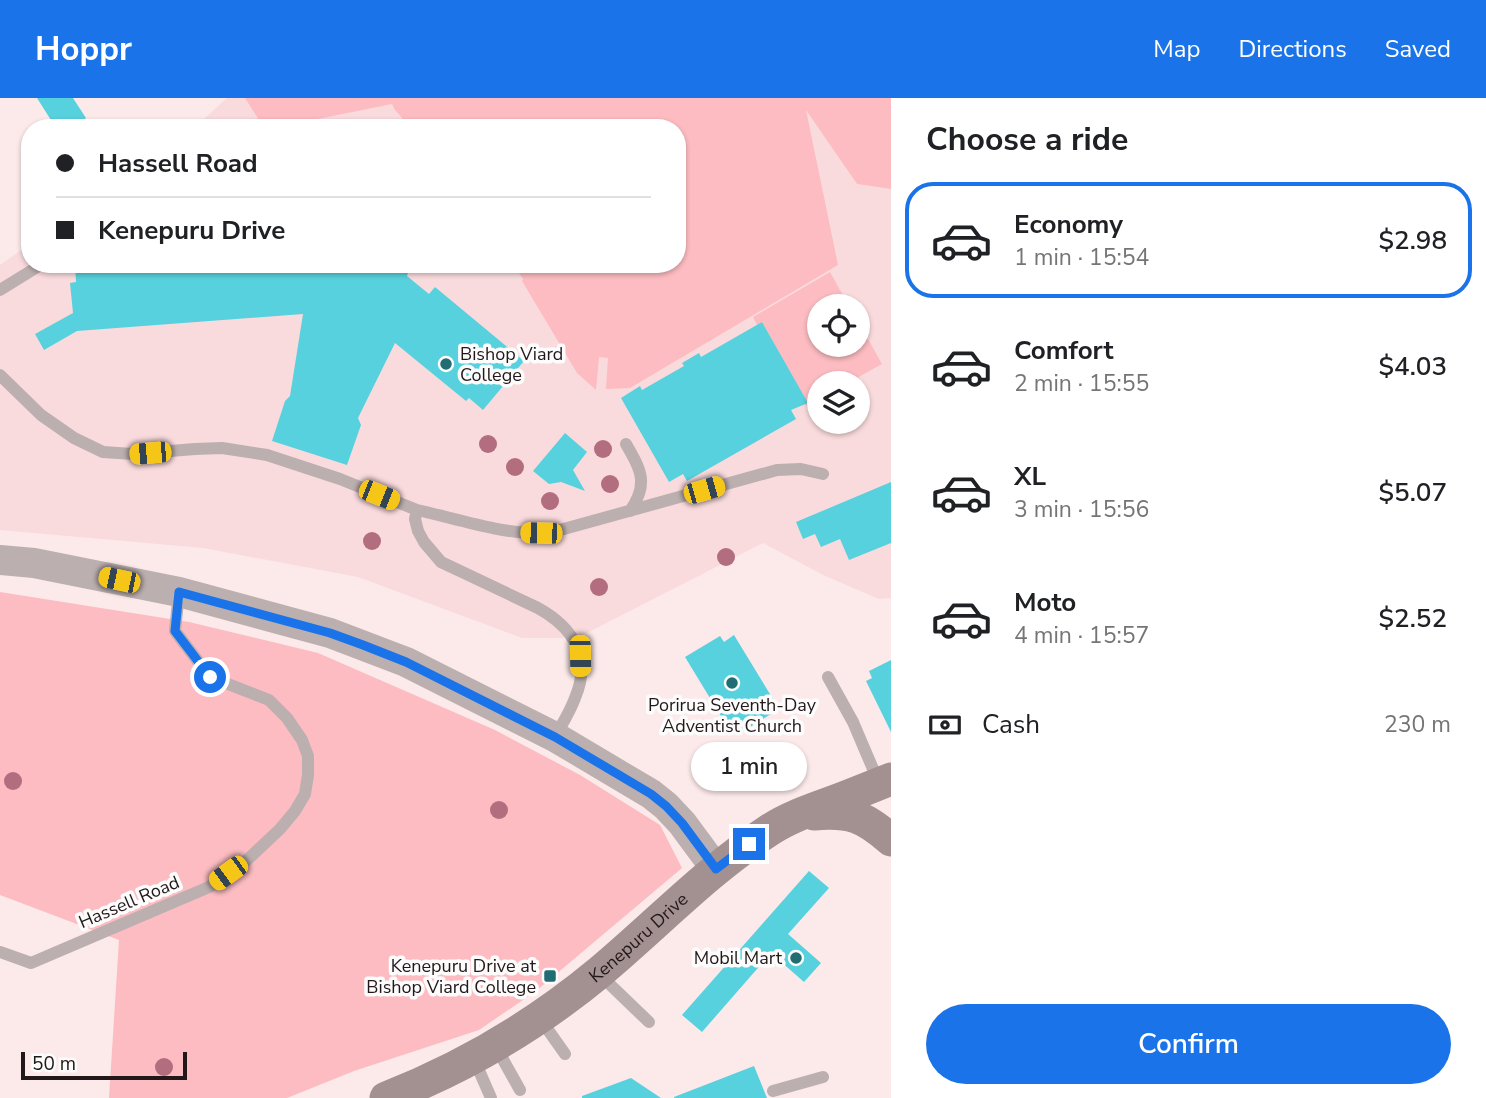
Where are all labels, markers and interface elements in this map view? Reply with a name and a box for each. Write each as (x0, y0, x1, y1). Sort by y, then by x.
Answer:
text: Hoppr (35, 27, 132, 72)
text: Map (1153, 33, 1200, 65)
text: Directions (1238, 33, 1347, 65)
text: Saved (1385, 33, 1451, 65)
text: Choose a ride (926, 118, 1128, 161)
text: Hassell Road (98, 146, 258, 181)
text: Economy (1014, 207, 1123, 242)
icon: car (930, 209, 993, 272)
text: Kenepuru Drive (98, 213, 285, 248)
text: $2.98 (1378, 223, 1447, 258)
text: 1 min · 15:54 (1014, 242, 1149, 273)
map controls (807, 294, 870, 434)
button: locate (807, 294, 870, 357)
text: Comfort (1014, 333, 1114, 368)
icon: car (930, 335, 993, 398)
place label: Bishop Viard College (460, 342, 563, 387)
text: $4.03 (1378, 349, 1447, 384)
marker: Bishop Viard College (438, 356, 454, 372)
text: 2 min · 15:55 (1014, 368, 1149, 399)
button: layers (807, 371, 870, 434)
car (129, 441, 172, 465)
text: XL (1014, 459, 1046, 494)
icon: car (930, 461, 993, 524)
car (681, 474, 728, 506)
text: $5.07 (1378, 475, 1447, 510)
car (356, 477, 403, 513)
text: 3 min · 15:56 (1014, 494, 1149, 525)
car (520, 522, 563, 544)
car (97, 565, 142, 595)
text: Moto (1014, 585, 1076, 620)
icon: car (930, 587, 993, 650)
text: $2.52 (1378, 601, 1447, 636)
text: 4 min · 15:57 (1014, 620, 1149, 651)
car (570, 635, 591, 677)
route start (194, 661, 226, 693)
marker: Porirua Seventh-Day Adventist Church (724, 675, 740, 691)
place label: Porirua Seventh-Day Adventist Church (648, 693, 817, 738)
icon: cash (926, 706, 964, 744)
text: Cash (982, 707, 1040, 742)
text: 230 m (1384, 709, 1451, 740)
callout: 1 min (691, 742, 807, 792)
text: 1 min (720, 751, 778, 782)
route end (733, 828, 765, 860)
car (205, 852, 252, 894)
street label: Hassell Road (75, 870, 183, 934)
street label: Kenepuru Drive (584, 887, 693, 988)
place label: Mobil Mart (694, 946, 783, 970)
marker: Mobil Mart (788, 950, 804, 966)
place label: Kenepuru Drive at Bishop Viard College (366, 954, 537, 999)
marker: Kenepuru Drive at Bishop Viard College (542, 968, 558, 984)
button: Confirm (926, 1004, 1451, 1084)
scale bar (21, 1049, 187, 1081)
text: 50 m (32, 1051, 76, 1077)

